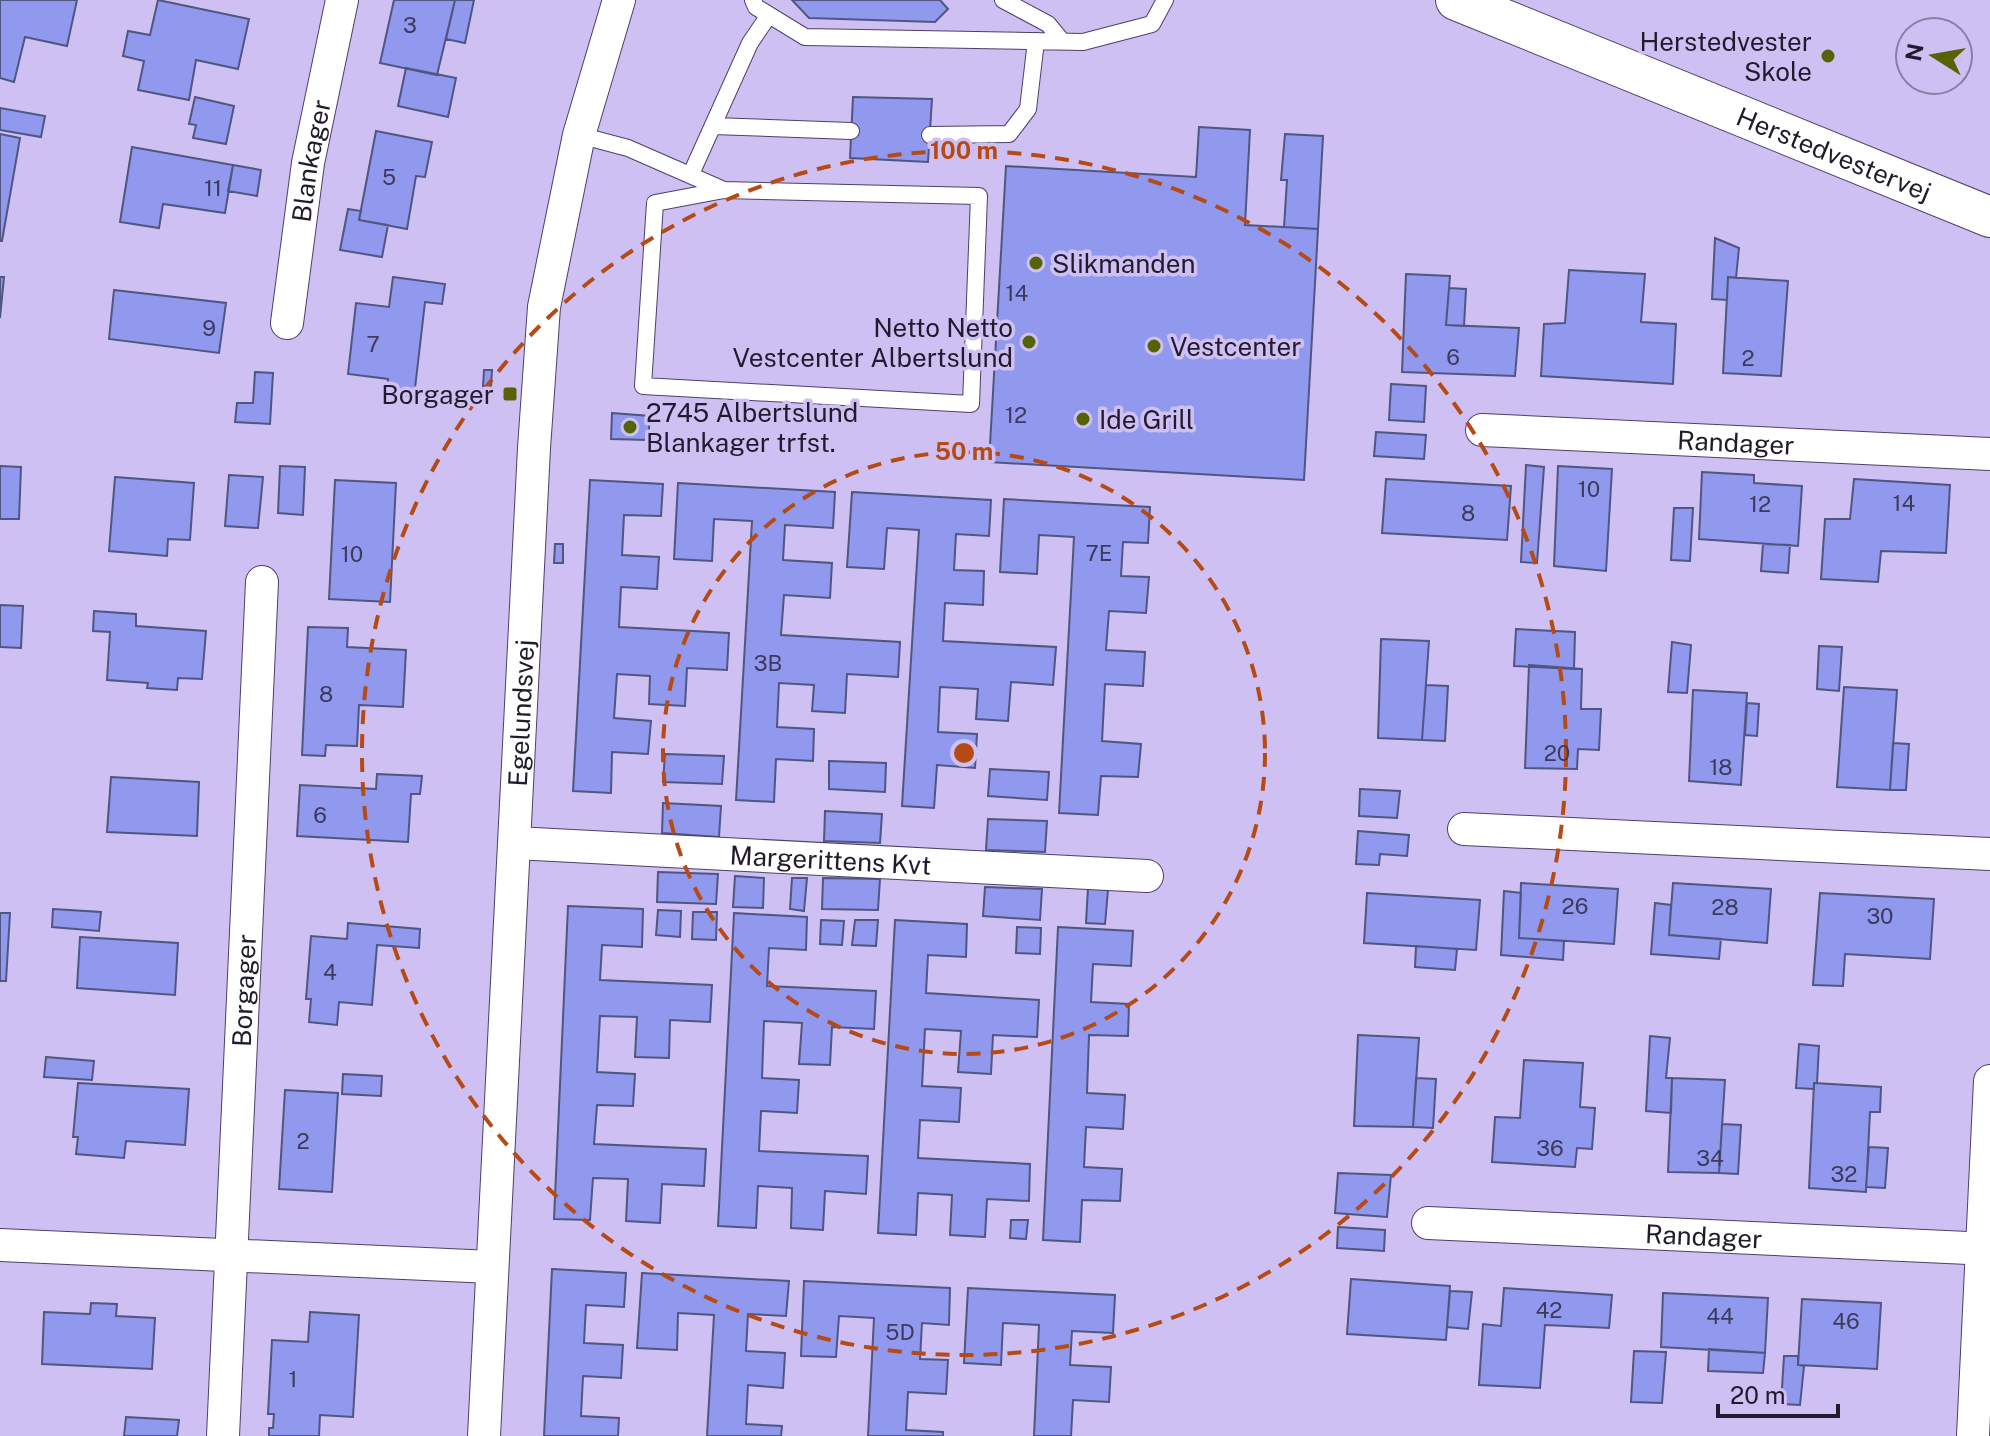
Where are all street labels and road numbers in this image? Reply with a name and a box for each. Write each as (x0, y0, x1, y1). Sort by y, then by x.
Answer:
street label: Blankager (285, 97, 336, 224)
street label: Herstedvestervej (1732, 100, 1936, 207)
street label: Randager (1676, 424, 1795, 460)
street label: Egelundsvej (501, 639, 540, 787)
street label: Margerittens Kvt (729, 839, 932, 880)
street label: Borgager (225, 933, 261, 1048)
street label: Randager (1644, 1218, 1763, 1254)

